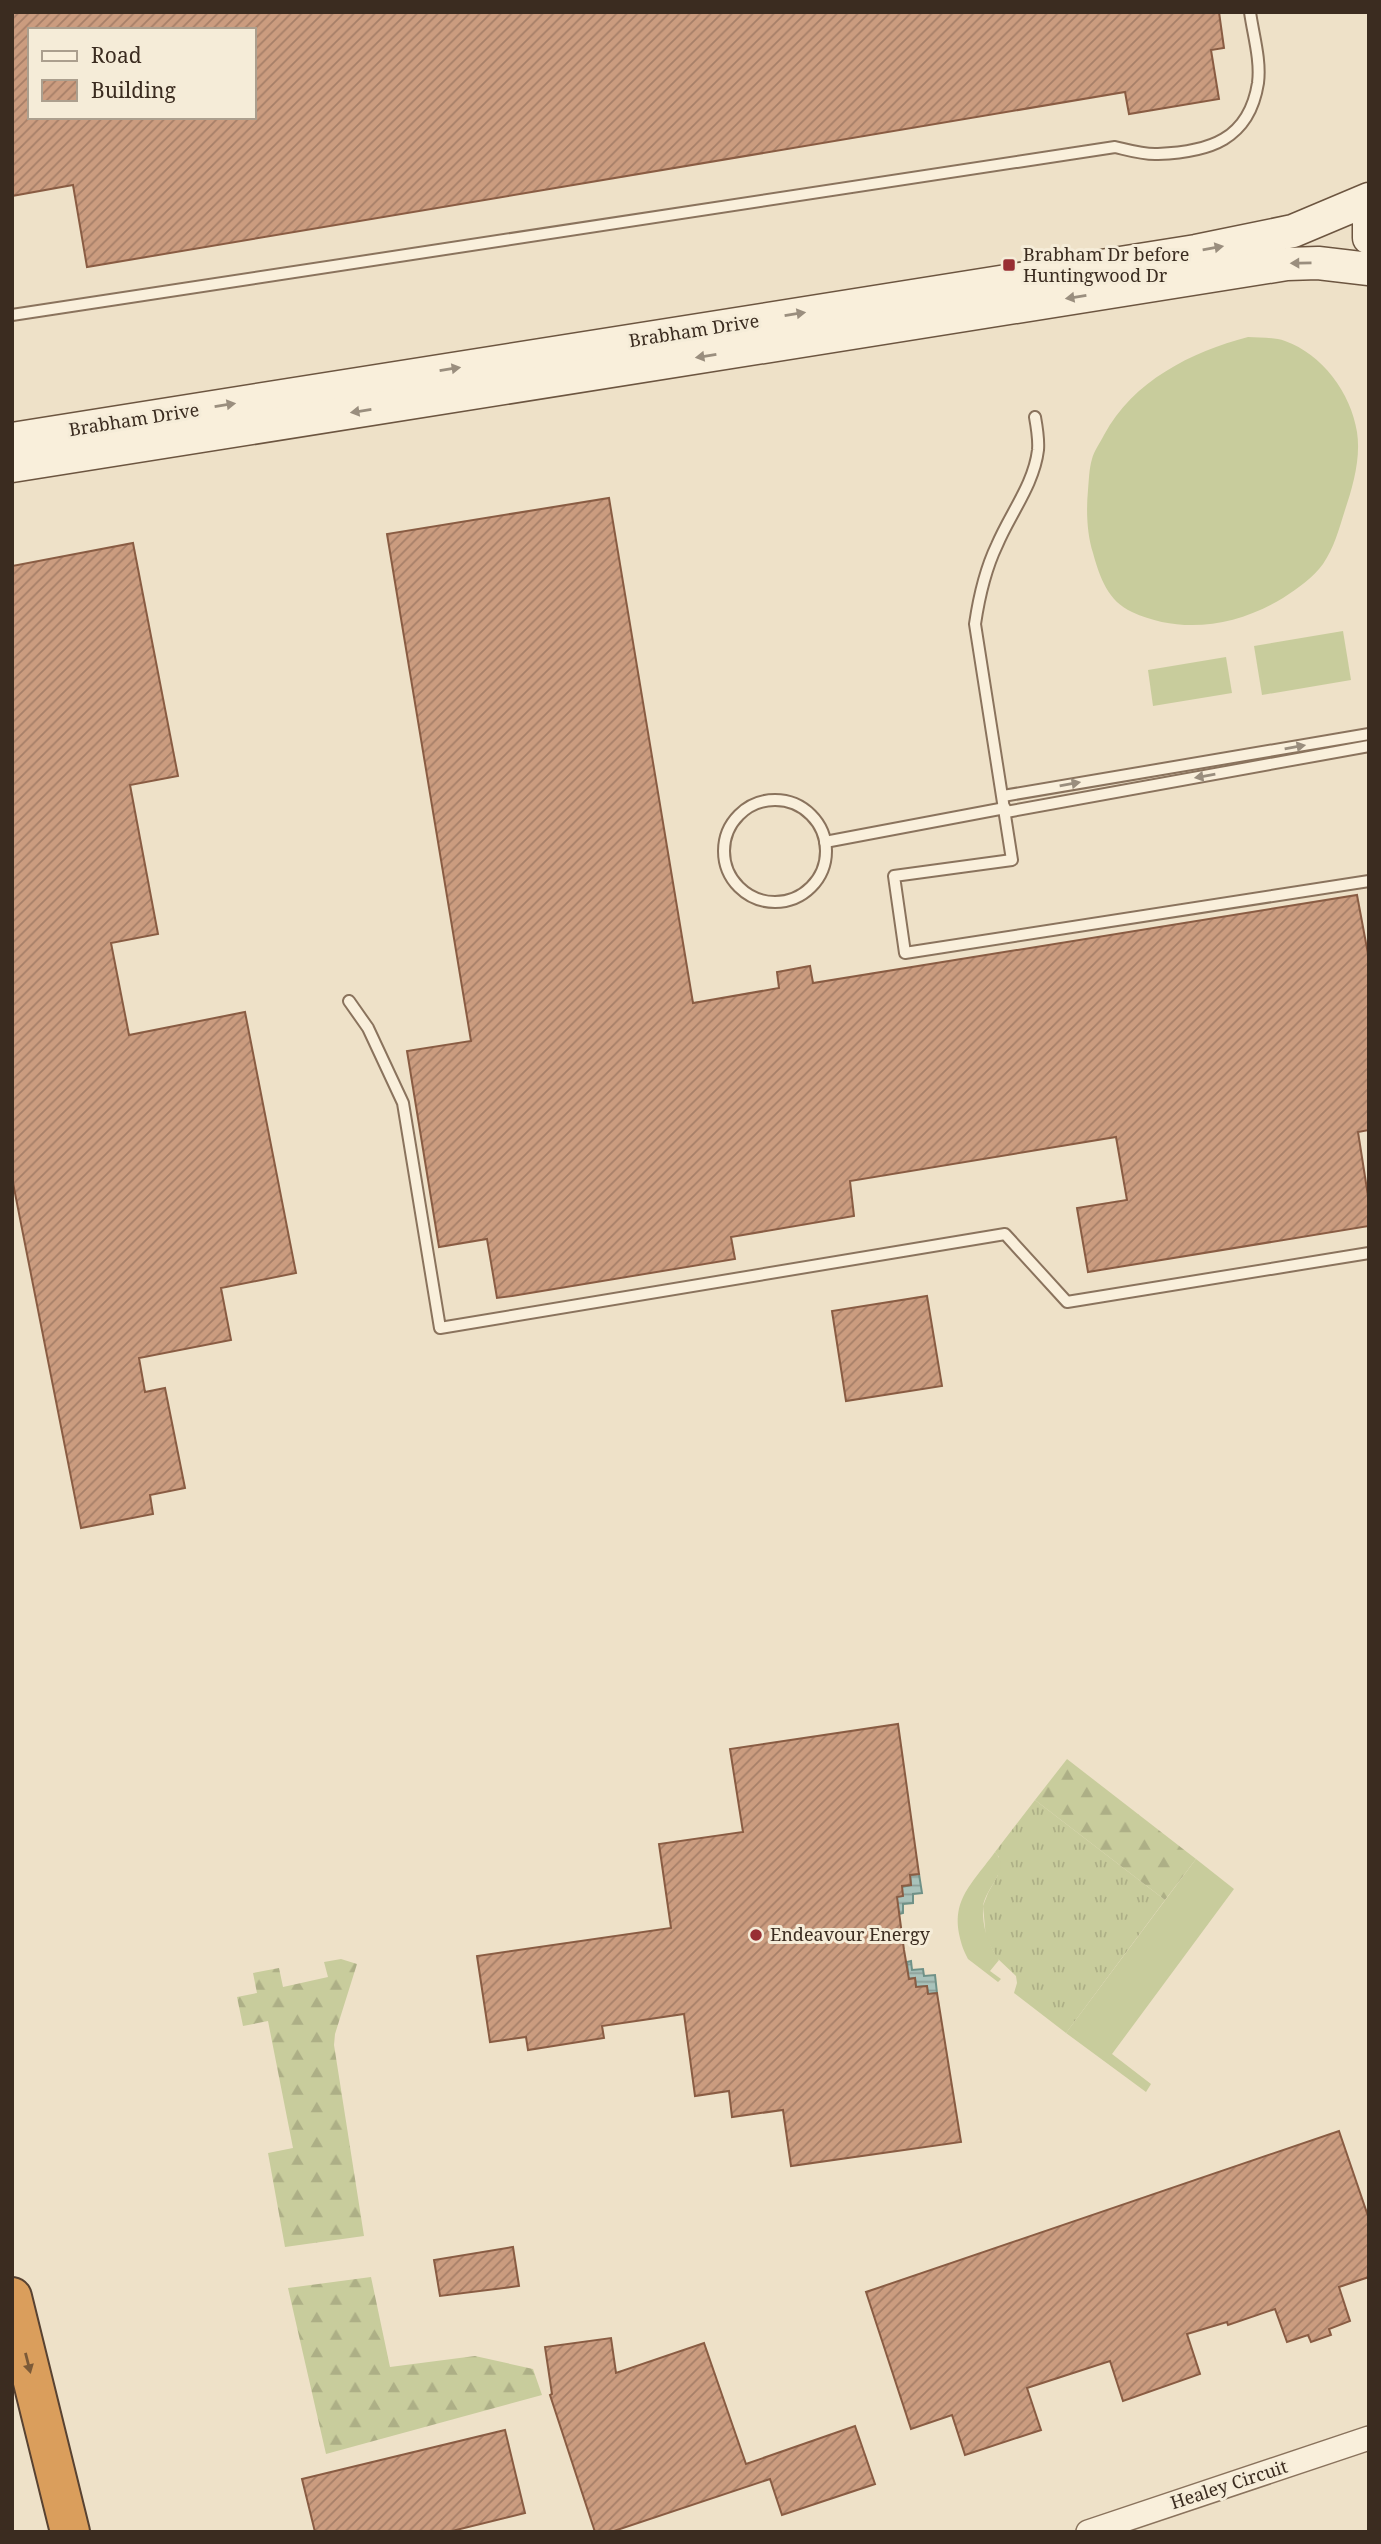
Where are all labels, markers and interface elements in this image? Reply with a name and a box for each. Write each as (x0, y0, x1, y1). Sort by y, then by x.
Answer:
legend (28, 28, 256, 119)
text: Road (91, 41, 142, 69)
text: Building (91, 76, 176, 104)
place label: Brabham Dr before Huntingwood Dr (1023, 242, 1189, 287)
one-way arrow (1202, 242, 1224, 253)
marker: Brabham Dr before Huntingwood Dr (1001, 257, 1017, 273)
one-way arrow (1290, 258, 1312, 269)
one-way arrow (1065, 292, 1087, 303)
street label: Brabham Drive (627, 308, 761, 352)
one-way arrow (784, 309, 806, 320)
one-way arrow (695, 351, 717, 362)
one-way arrow (439, 364, 461, 375)
street label: Brabham Drive (67, 397, 201, 441)
one-way arrow (214, 399, 236, 410)
one-way arrow (349, 406, 371, 417)
one-way arrow (1284, 741, 1306, 752)
one-way arrow (1194, 771, 1216, 782)
one-way arrow (1059, 778, 1081, 789)
place label: Endeavour Energy (770, 1922, 931, 1946)
marker: Endeavour Energy (748, 1927, 764, 1943)
one-way arrow (23, 2352, 34, 2374)
street label: Healey Circuit (1167, 2454, 1290, 2514)

